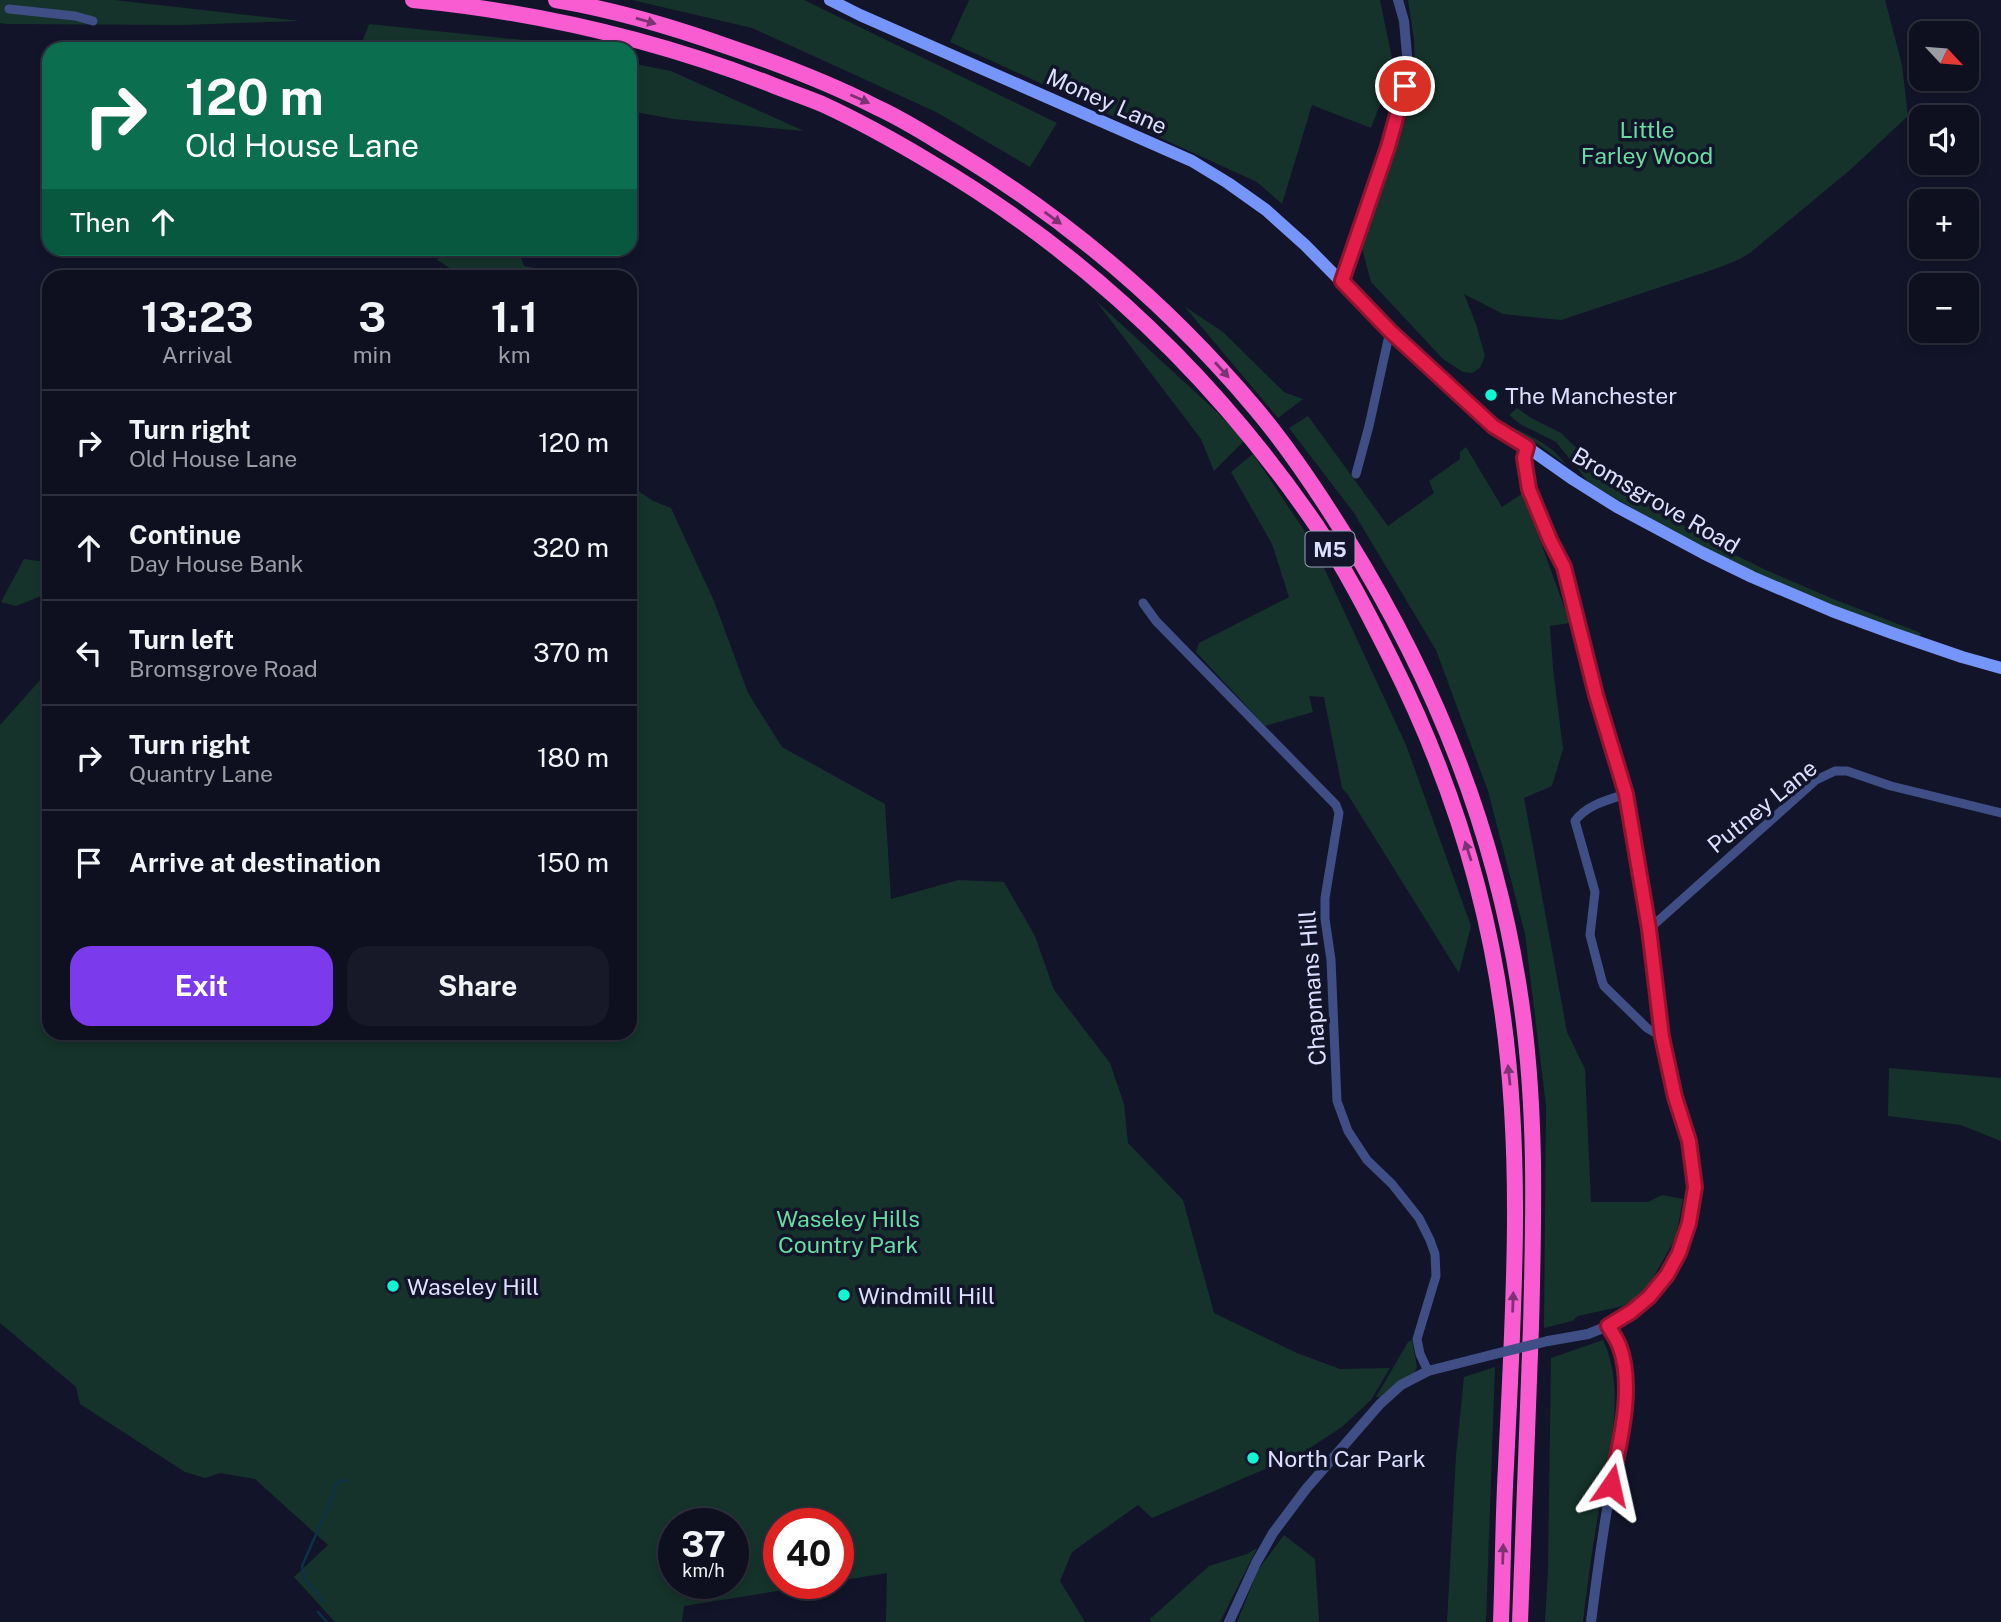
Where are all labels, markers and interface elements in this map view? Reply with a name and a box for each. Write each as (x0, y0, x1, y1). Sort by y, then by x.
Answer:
one-way arrow (635, 16, 657, 27)
north arrow (1909, 21, 1979, 91)
map controls (1909, 21, 1979, 343)
pin (1375, 56, 1435, 116)
street label: Money Lane (1043, 62, 1171, 140)
icon: arrive (1386, 67, 1424, 105)
text: 120 m (185, 68, 324, 126)
icon: right (70, 70, 161, 161)
one-way arrow (849, 94, 870, 105)
button: sound (1909, 105, 1979, 175)
park label: Little Farley Wood (1581, 116, 1713, 169)
text: Old House Lane (185, 127, 419, 164)
button: + (1909, 189, 1979, 259)
icon: ahead (144, 203, 182, 241)
text: Then (70, 207, 130, 238)
one-way arrow (1044, 210, 1062, 225)
button: − (1909, 273, 1979, 343)
text: 13:23 (141, 292, 254, 341)
text: 3 (358, 292, 386, 341)
text: 1.1 (491, 292, 538, 341)
text: Arrival (162, 341, 233, 368)
text: min (353, 341, 392, 368)
text: km (498, 341, 531, 368)
one-way arrow (1213, 362, 1229, 379)
place label: The Manchester (1505, 382, 1677, 409)
marker: The Manchester (1483, 387, 1499, 403)
text: Turn right (129, 414, 251, 445)
icon: right (70, 424, 108, 462)
text: 120 m (538, 427, 609, 458)
street label: Bromsgrove Road (1567, 441, 1745, 559)
text: Old House Lane (129, 445, 297, 472)
text: Continue (129, 519, 241, 550)
icon: ahead (70, 529, 108, 567)
text: 320 m (532, 532, 609, 563)
road number: M5 (1306, 532, 1354, 566)
text: Day House Bank (129, 550, 303, 577)
text: Turn left (129, 624, 234, 655)
icon: left (70, 634, 108, 672)
text: 370 m (533, 637, 609, 668)
text: Bromsgrove Road (129, 655, 318, 682)
text: Turn right (129, 729, 251, 760)
icon: right (70, 739, 108, 777)
text: 180 m (537, 742, 609, 773)
street label: Putney Lane (1702, 754, 1822, 858)
text: Quantry Lane (129, 760, 273, 787)
one-way arrow (1463, 841, 1473, 862)
icon: arrive (70, 844, 108, 882)
text: Arrive at destination (129, 847, 381, 878)
text: 150 m (537, 847, 609, 878)
street label: Chapmans Hill (1293, 910, 1331, 1066)
button: Exit (70, 946, 333, 1026)
button: Share (347, 946, 609, 1026)
one-way arrow (1504, 1064, 1515, 1086)
park label: Waseley Hills Country Park (776, 1205, 920, 1258)
place label: Waseley Hill (407, 1273, 539, 1300)
marker: Waseley Hill (385, 1278, 401, 1294)
place label: Windmill Hill (858, 1282, 995, 1309)
marker: Windmill Hill (836, 1287, 852, 1303)
one-way arrow (1507, 1291, 1518, 1313)
place label: North Car Park (1267, 1445, 1426, 1472)
position arrow (1574, 1448, 1648, 1522)
marker: North Car Park (1245, 1450, 1261, 1466)
speed limit sign: 40 (763, 1508, 854, 1599)
text: 37 (681, 1524, 726, 1565)
one-way arrow (1497, 1543, 1508, 1565)
text: km/h (682, 1560, 725, 1581)

